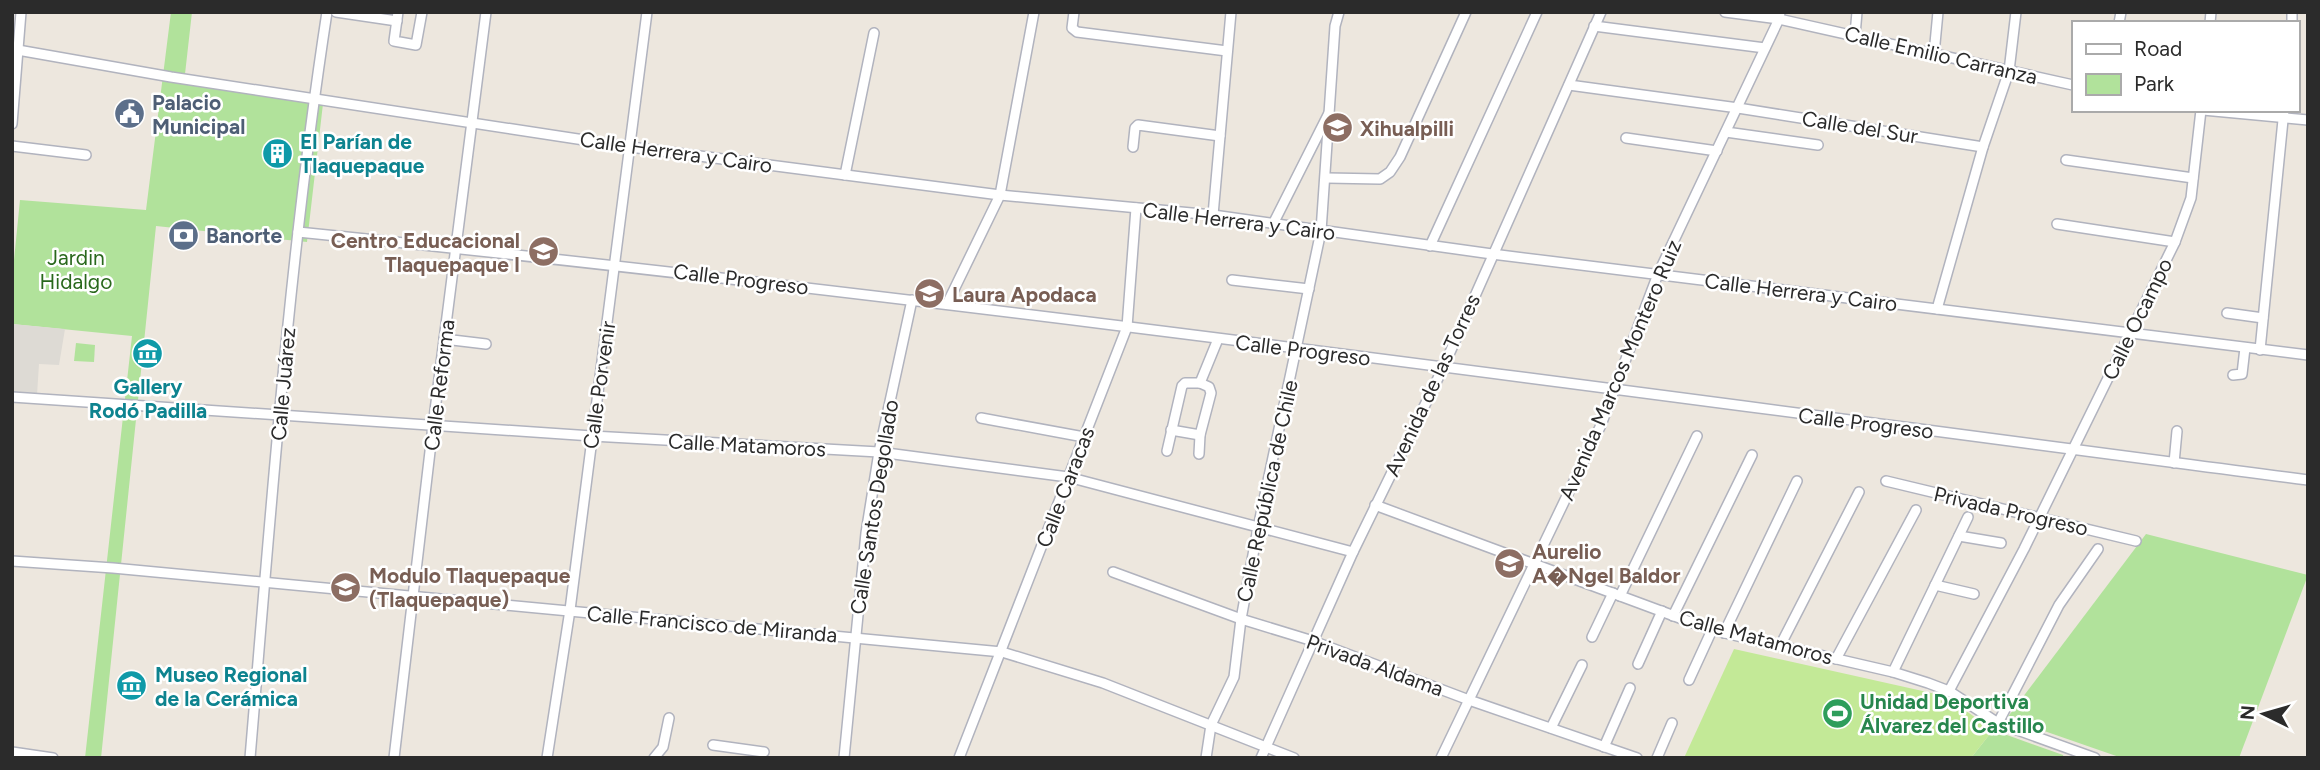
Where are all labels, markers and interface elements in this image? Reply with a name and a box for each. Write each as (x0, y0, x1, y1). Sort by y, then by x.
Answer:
street label: Calle Emilio Carranza (1842, 21, 2040, 89)
legend (2072, 21, 2299, 112)
text: Road (2134, 36, 2182, 61)
text: Park (2134, 71, 2175, 96)
place label: Palacio Municipal (152, 90, 245, 139)
public building icon: Palacio Municipal (112, 97, 146, 131)
street label: Calle del Sur (1800, 105, 1920, 149)
school or university icon: Xihualpilli (1320, 111, 1354, 145)
place label: Xihualpilli (1360, 116, 1454, 141)
street label: Calle Herrera y Cairo (578, 126, 774, 178)
place label: El Parían de Tlaquepaque (300, 129, 425, 178)
building icon: El Parían de Tlaquepaque (260, 136, 294, 170)
street label: Calle Herrera y Cairo (1141, 197, 1337, 245)
bank icon: Banorte (166, 218, 200, 252)
place label: Banorte (206, 223, 282, 248)
place label: Centro Educacional Tlaquepaque I (331, 228, 520, 277)
school or university icon: Centro Educacional Tlaquepaque I (526, 235, 560, 269)
street label: Avenida Marcos Montero Ruiz (1554, 236, 1686, 504)
park label: Jardin Hidalgo (40, 245, 112, 294)
street label: Calle Ocampo (2097, 254, 2177, 384)
street label: Calle Progreso (672, 258, 810, 300)
street label: Calle Herrera y Cairo (1703, 268, 1899, 316)
school or university icon: Laura Apodaca (912, 277, 946, 311)
place label: Laura Apodaca (952, 282, 1097, 307)
street label: Avenida de las Torres (1379, 290, 1485, 480)
street label: Calle Reforma (419, 318, 459, 452)
street label: Calle Porvenir (578, 319, 620, 451)
street label: Calle Juárez (266, 326, 300, 442)
street label: Calle Progreso (1234, 329, 1372, 371)
museum icon: Gallery Rodó Padilla (131, 337, 165, 371)
place label: Gallery Rodó Padilla (89, 374, 207, 423)
street label: Calle República de Chile (1231, 378, 1303, 604)
street label: Calle Santos Degollado (845, 398, 903, 616)
street label: Calle Progreso (1797, 402, 1935, 444)
street label: Calle Caracas (1031, 423, 1099, 551)
street label: Calle Matamoros (667, 428, 827, 462)
street label: Privada Progreso (1931, 481, 2091, 541)
place label: Aurelio A�Ngel Baldor (1532, 539, 1681, 588)
school or university icon: Aurelio A�Ngel Baldor (1492, 546, 1526, 580)
place label: Modulo Tlaquepaque (Tlaquepaque) (369, 563, 571, 612)
school or university icon: Modulo Tlaquepaque (Tlaquepaque) (329, 570, 363, 604)
street label: Calle Francisco de Miranda (586, 601, 838, 647)
street label: Calle Matamoros (1676, 604, 1836, 670)
street label: Privada Aldama (1303, 629, 1447, 701)
place label: Museo Regional de la Cerámica (155, 662, 307, 711)
museum icon: Museo Regional de la Cerámica (115, 669, 149, 703)
north arrow (2229, 679, 2299, 749)
place label: Unidad Deportiva Álvarez del Castillo (1860, 689, 2044, 738)
sports icon: Unidad Deportiva Álvarez del Castillo (1820, 696, 1854, 730)
text: N (2235, 704, 2260, 721)

